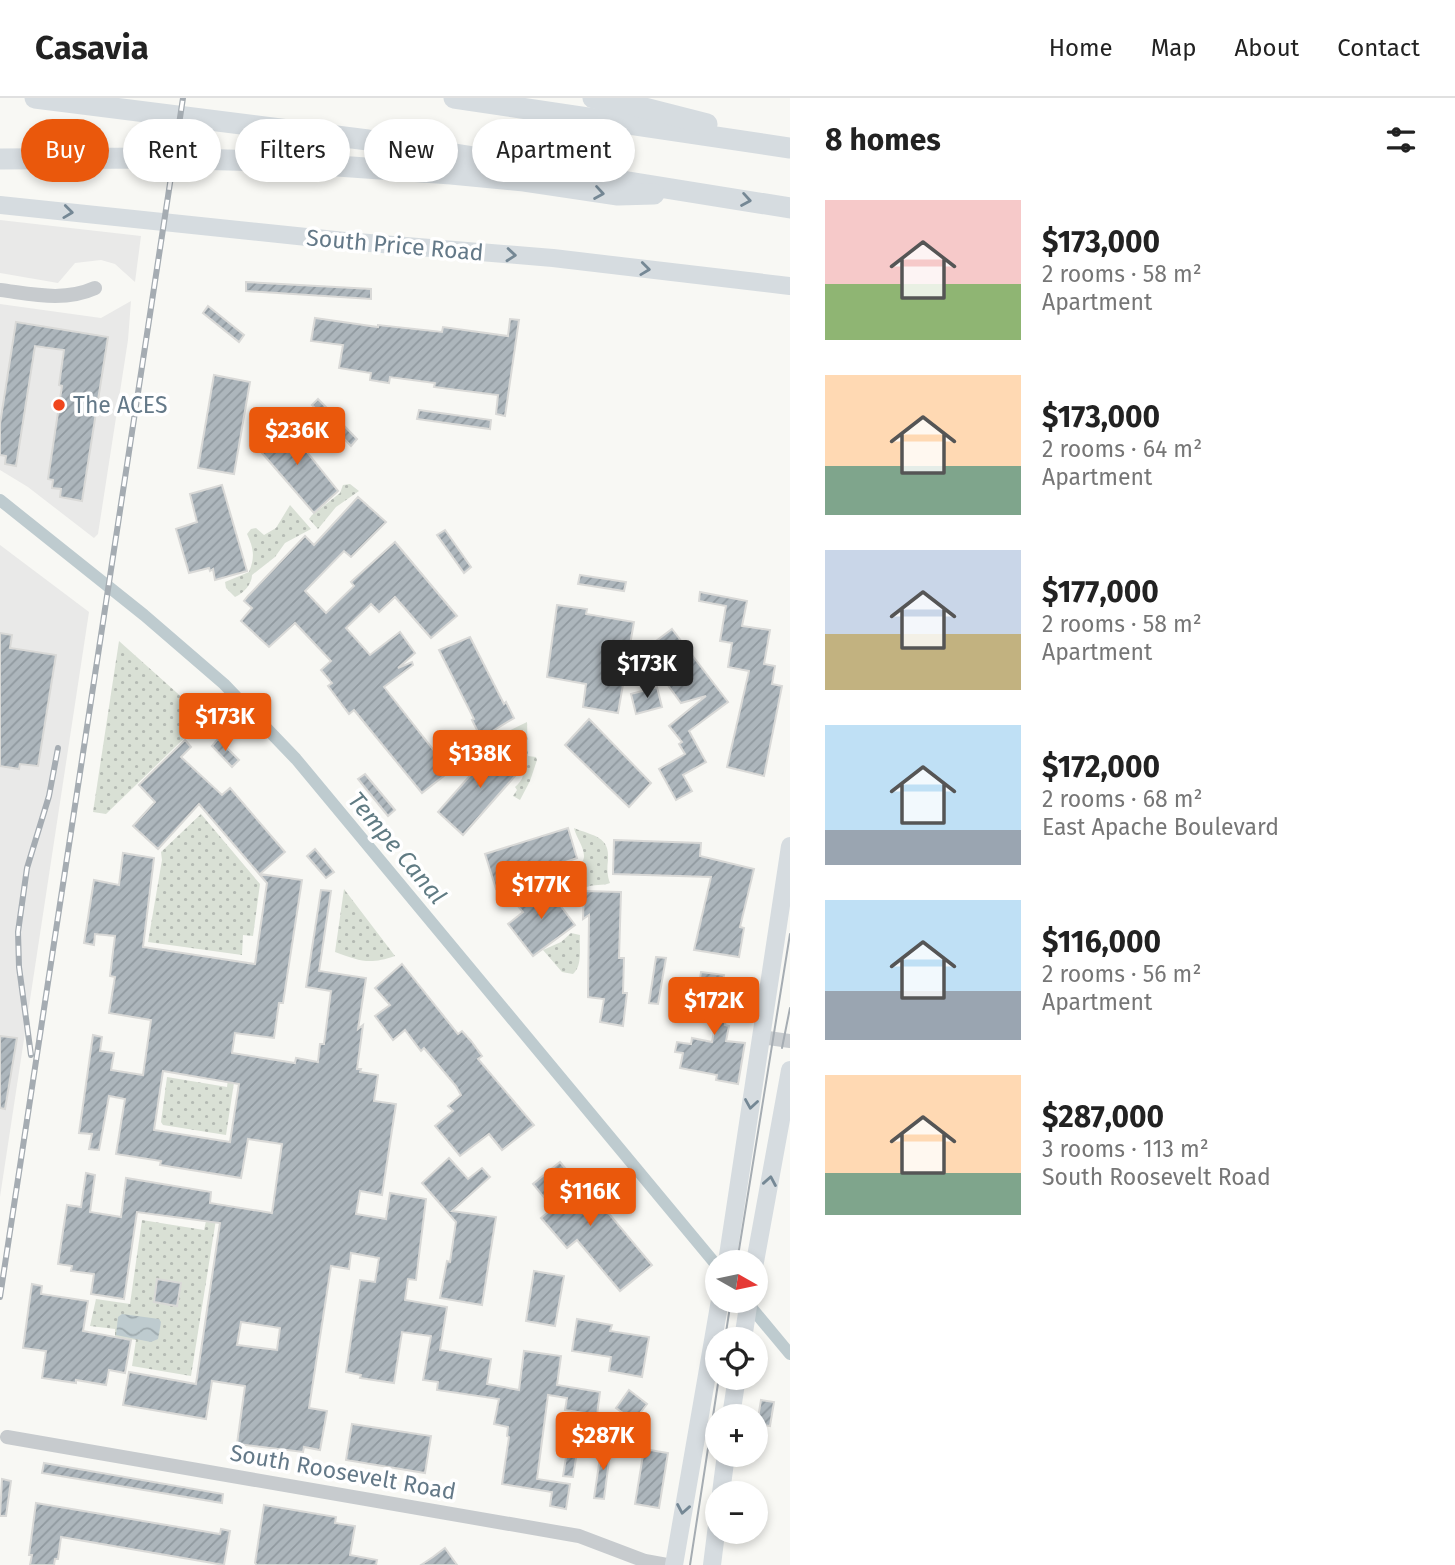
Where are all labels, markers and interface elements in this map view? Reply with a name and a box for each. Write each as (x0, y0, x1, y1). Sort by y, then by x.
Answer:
text: Casavia (35, 28, 149, 68)
text: Home (1049, 34, 1113, 62)
text: Map (1151, 34, 1197, 62)
text: About (1235, 34, 1299, 62)
text: Contact (1337, 34, 1420, 62)
chip: Buy (21, 119, 109, 182)
chip: Rent (123, 119, 221, 182)
chip: Filters (235, 119, 350, 182)
chip: New (364, 119, 458, 182)
chip: Apartment (472, 119, 635, 182)
icon: filters (1382, 121, 1420, 159)
text: 8 homes (825, 122, 941, 158)
one-way arrow (593, 185, 605, 200)
one-way arrow (740, 192, 752, 207)
one-way arrow (62, 205, 74, 220)
street label: South Price Road (305, 223, 485, 267)
text: $173,000 (1042, 224, 1160, 260)
icon: home (881, 228, 965, 312)
one-way arrow (505, 247, 516, 262)
text: 2 rooms · 58 m² (1042, 260, 1202, 288)
one-way arrow (639, 262, 651, 277)
text: Apartment (1042, 288, 1152, 316)
place label: The ACES (73, 391, 167, 419)
marker: The ACES (51, 397, 67, 413)
text: $173,000 (1042, 399, 1160, 435)
icon: home (881, 403, 965, 487)
pin: $236K (248, 408, 346, 467)
text: $236K (265, 416, 329, 444)
text: 2 rooms · 64 m² (1042, 435, 1202, 463)
text: Apartment (1042, 463, 1152, 491)
text: $177,000 (1042, 574, 1159, 610)
icon: home (881, 578, 965, 662)
text: 2 rooms · 58 m² (1042, 610, 1202, 638)
text: Apartment (1042, 638, 1152, 666)
pin: $173K (598, 640, 696, 700)
text: $173K (617, 649, 677, 677)
pin: $173K (176, 694, 274, 753)
text: $173K (195, 702, 255, 730)
pin: $138K (431, 730, 529, 790)
text: $138K (449, 739, 511, 767)
text: $172,000 (1042, 749, 1160, 785)
icon: home (881, 753, 965, 837)
text: 2 rooms · 68 m² (1042, 785, 1203, 813)
water label: Tempe Canal (342, 786, 452, 910)
text: East Apache Boulevard (1042, 813, 1279, 841)
pin: $177K (492, 862, 590, 921)
text: $177K (512, 870, 570, 898)
text: $116,000 (1042, 924, 1161, 960)
icon: home (881, 928, 965, 1012)
text: 2 rooms · 56 m² (1042, 960, 1201, 988)
pin: $172K (665, 978, 763, 1037)
text: $172K (684, 986, 744, 1014)
text: Apartment (1042, 988, 1152, 1016)
one-way arrow (744, 1098, 759, 1110)
text: $287,000 (1042, 1099, 1164, 1135)
icon: home (881, 1103, 965, 1187)
text: 3 rooms · 113 m² (1042, 1135, 1209, 1163)
text: South Roosevelt Road (1042, 1163, 1271, 1191)
pin: $116K (541, 1168, 639, 1228)
one-way arrow (762, 1175, 777, 1187)
text: $116K (560, 1177, 620, 1205)
north arrow (705, 1250, 768, 1312)
map controls (705, 1250, 768, 1544)
button: locate (705, 1327, 768, 1390)
button: + (705, 1404, 768, 1467)
pin: $287K (554, 1412, 652, 1472)
text: $287K (572, 1421, 634, 1449)
street label: South Roosevelt Road (228, 1438, 458, 1506)
button: − (705, 1481, 768, 1544)
one-way arrow (676, 1503, 691, 1515)

